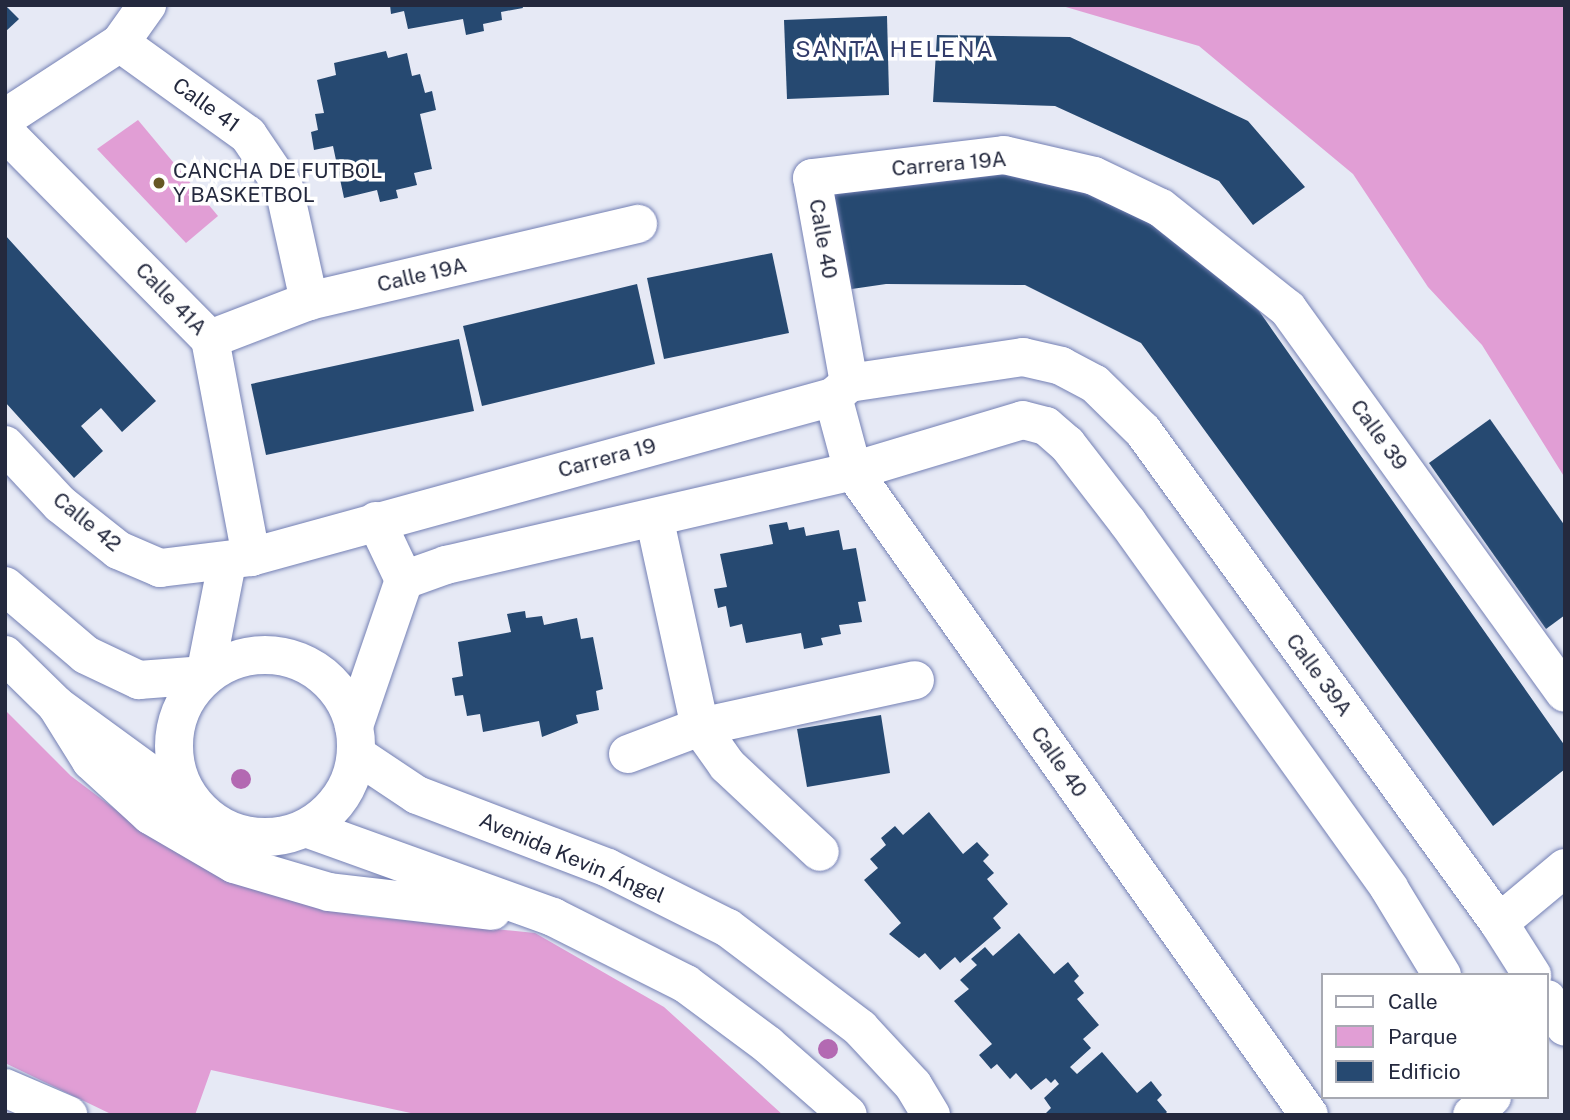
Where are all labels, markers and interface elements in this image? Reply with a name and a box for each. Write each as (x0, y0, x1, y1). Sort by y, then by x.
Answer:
district label: SANTA HELENA (797, 35, 993, 63)
street label: Calle 41 (168, 72, 244, 138)
street label: Carrera 19A (891, 146, 1007, 182)
place label: CANCHA DE FUTBOL Y BASKETBOL (173, 158, 382, 208)
marker: CANCHA DE FUTBOL Y BASKETBOL (151, 175, 167, 191)
street label: Calle 40 (804, 197, 842, 281)
street label: Calle 19A (375, 252, 469, 298)
street label: Calle 41A (130, 257, 212, 341)
street label: Calle 39 (1345, 395, 1413, 475)
street label: Carrera 19 (555, 433, 659, 483)
street label: Calle 42 (48, 487, 126, 557)
street label: Calle 39A (1281, 629, 1357, 721)
street label: Calle 40 (1025, 722, 1093, 802)
street label: Avenida Kevin Ángel (475, 808, 669, 908)
legend (1322, 973, 1549, 1099)
text: Calle (1388, 989, 1438, 1014)
text: Parque (1388, 1024, 1457, 1049)
text: Edificio (1388, 1059, 1461, 1084)

